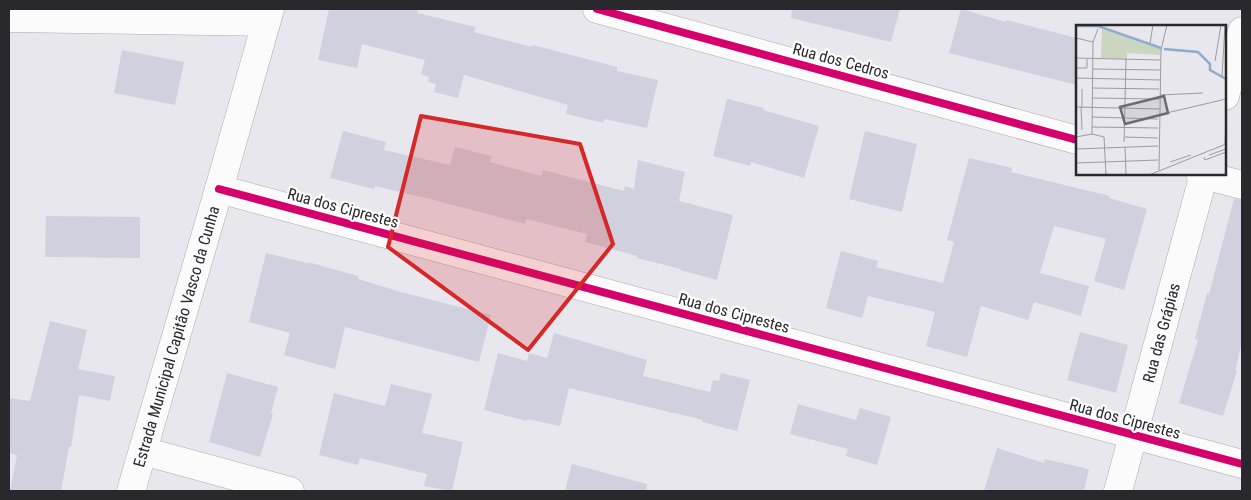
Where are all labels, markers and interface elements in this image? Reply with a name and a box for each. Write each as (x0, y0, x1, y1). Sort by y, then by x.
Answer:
inset map (1076, 25, 1226, 175)
street label: Rua dos Cedros (791, 39, 891, 83)
street label: Rua dos Ciprestes (285, 184, 401, 232)
street label: Estrada Municipal Capitão Vasco da Cunha (129, 204, 223, 469)
street label: Rua das Grápias (1138, 281, 1184, 385)
street label: Rua dos Ciprestes (676, 289, 792, 337)
street label: Rua dos Ciprestes (1067, 395, 1183, 443)

